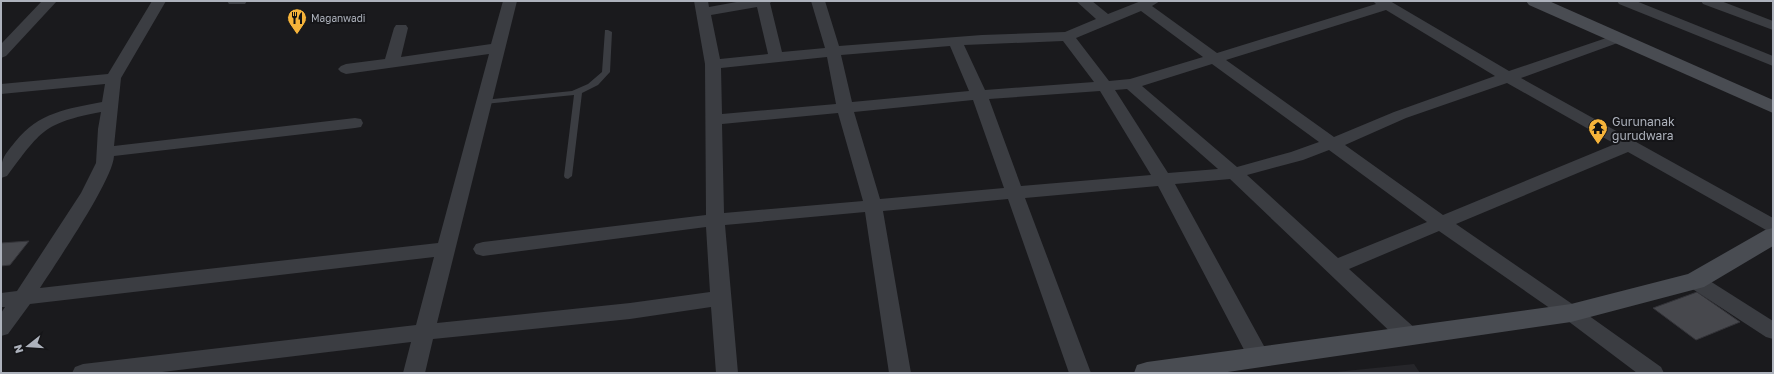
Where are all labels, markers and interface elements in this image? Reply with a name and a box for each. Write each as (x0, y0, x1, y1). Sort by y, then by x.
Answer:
restaurant icon: Maganwadi (286, 7, 308, 35)
place label: Maganwadi (311, 12, 365, 24)
place label: Gurunanak gurudwara (1612, 114, 1675, 143)
temple icon: Gurunanak gurudwara (1587, 117, 1609, 145)
north arrow (8, 326, 48, 366)
text: N (11, 343, 25, 355)

